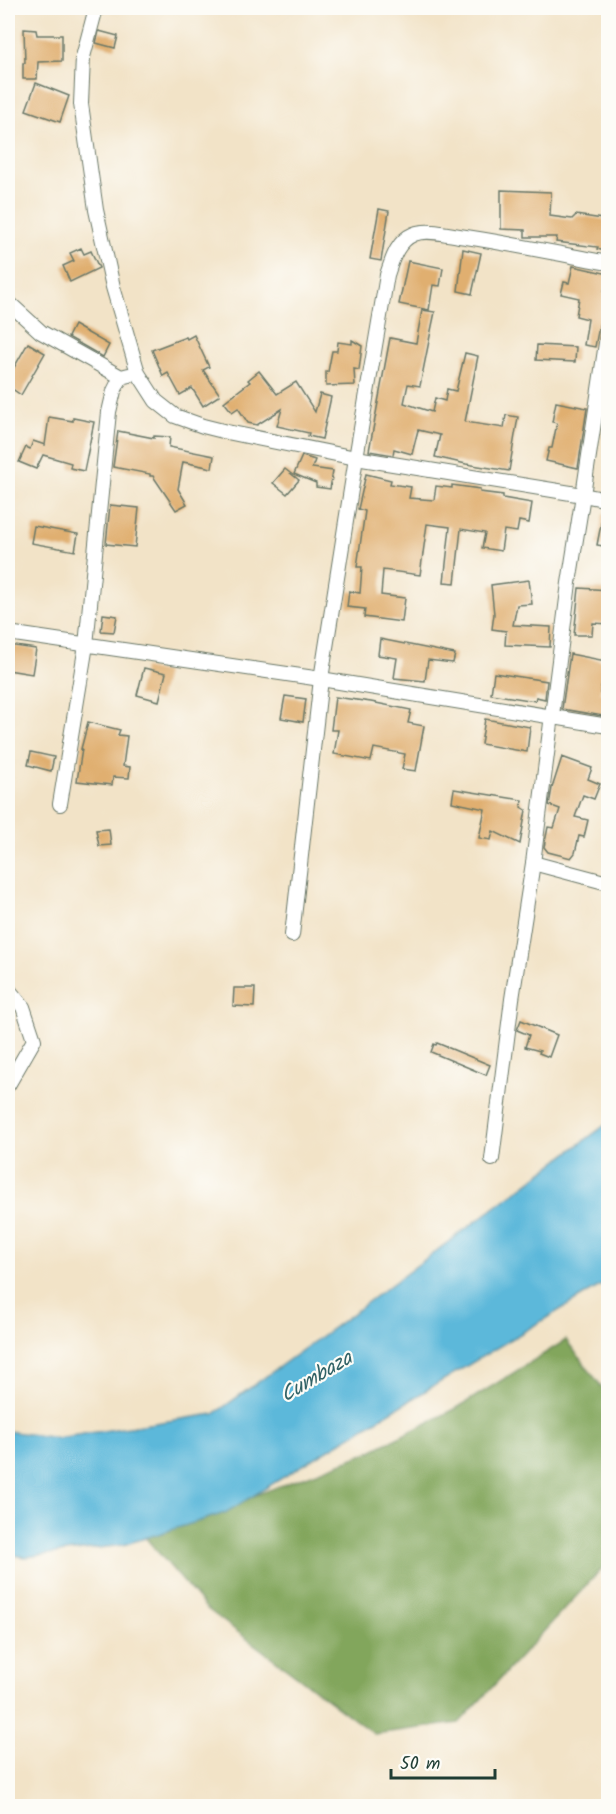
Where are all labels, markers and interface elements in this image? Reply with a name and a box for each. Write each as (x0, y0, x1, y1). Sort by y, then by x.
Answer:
water label: Cumbaza (274, 1342, 360, 1412)
scale bar (391, 1742, 494, 1780)
text: 50 m (400, 1750, 440, 1779)

